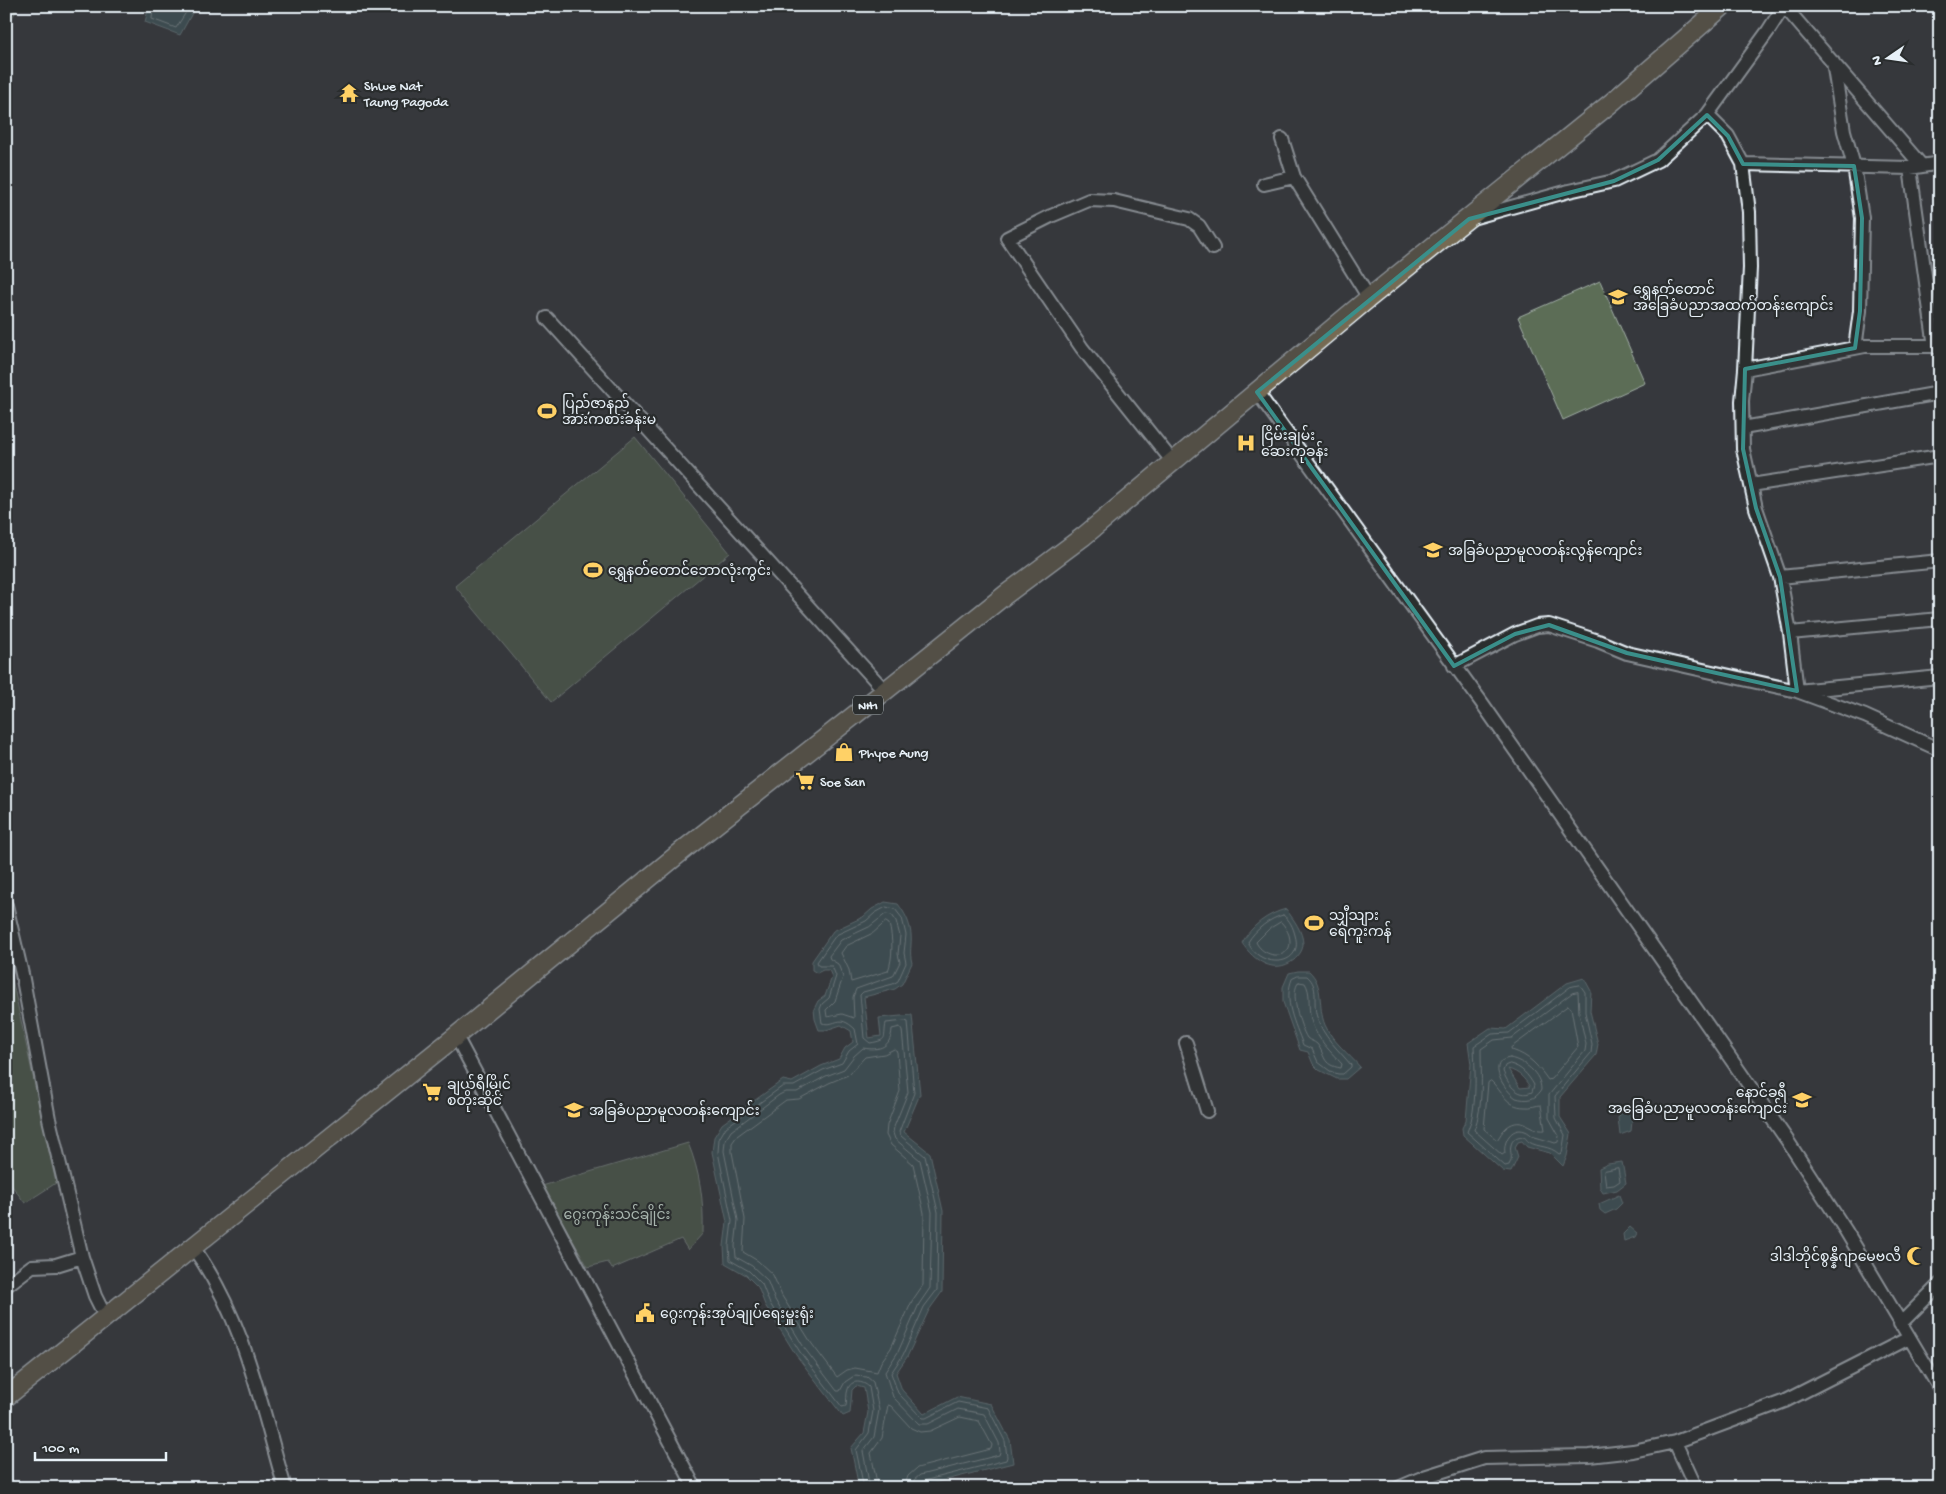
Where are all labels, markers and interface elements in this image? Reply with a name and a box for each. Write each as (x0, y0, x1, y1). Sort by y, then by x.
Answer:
north arrow (1864, 32, 1914, 82)
text: N (1868, 54, 1887, 67)
place label: Shwe Nat Taung Pagoda (363, 79, 450, 112)
temple icon: Shwe Nat Taung Pagoda (338, 82, 360, 104)
place label: ရွှေနတ်တောင် အခြေခံပညာအထက်တန်းကျောင်း (1633, 279, 1833, 317)
school or university icon: ရွှေနတ်တောင် အခြေခံပညာအထက်တန်းကျောင်း (1607, 286, 1629, 308)
place label: ပြည်ဇာနည် အားကစားခန်းမ (562, 393, 656, 431)
sports icon: ပြည်ဇာနည် အားကစားခန်းမ (536, 400, 558, 422)
place label: ငြိမ်းချမ်း ဆေးကုခန်း (1261, 425, 1328, 463)
hospital icon: ငြိမ်းချမ်း ဆေးကုခန်း (1235, 432, 1257, 454)
school or university icon: အခြခံပညာမူလတန်းလွန်ကျောင်း (1422, 539, 1444, 561)
place label: အခြခံပညာမူလတန်းလွန်ကျောင်း (1448, 540, 1642, 562)
sports icon: ရွှေနတ်တောင်ဘောလုံးကွင်း (582, 559, 604, 581)
place label: ရွှေနတ်တောင်ဘောလုံးကွင်း (608, 560, 771, 582)
road number: NH1 (853, 696, 883, 714)
shop icon: Phyoe Aung (833, 741, 855, 763)
place label: Phyoe Aung (858, 746, 928, 763)
supermarket icon: Soe San (794, 770, 816, 792)
place label: Soe San (820, 775, 866, 792)
place label: သျှီသျား ရေကူးကန် (1329, 905, 1392, 943)
sports icon: သျှီသျား ရေကူးကန် (1303, 912, 1325, 934)
place label: ချယ်ရီမြိုင် စတိုးဆိုင် (447, 1074, 511, 1112)
supermarket icon: ချယ်ရီမြိုင် စတိုးဆိုင် (421, 1081, 443, 1103)
place label: နောင်ခရီ အခြေခံပညာမူလတန်းကျောင်း (1608, 1082, 1788, 1120)
school or university icon: နောင်ခရီ အခြေခံပညာမူလတန်းကျောင်း (1791, 1089, 1813, 1111)
school or university icon: အခြခံပညာမူလတန်းကျောင်း (563, 1099, 585, 1121)
place label: အခြခံပညာမူလတန်းကျောင်း (589, 1100, 760, 1122)
park label: ဂွေးကုန်းသင်ချိုင်း (564, 1204, 670, 1226)
mosque icon: ဒါဒါဘိုင်စွန္နီဂျာမေဗလီ (1905, 1245, 1927, 1267)
place label: ဒါဒါဘိုင်စွန္နီဂျာမေဗလီ (1770, 1246, 1901, 1269)
public building icon: ဂွေးကုန်းအုပ်ချုပ်ရေးမှူးရုံး (634, 1302, 656, 1324)
place label: ဂွေးကုန်းအုပ်ချုပ်ရေးမှူးရုံး (660, 1303, 814, 1325)
scale bar (35, 1429, 166, 1461)
text: 100 m (41, 1440, 80, 1458)

